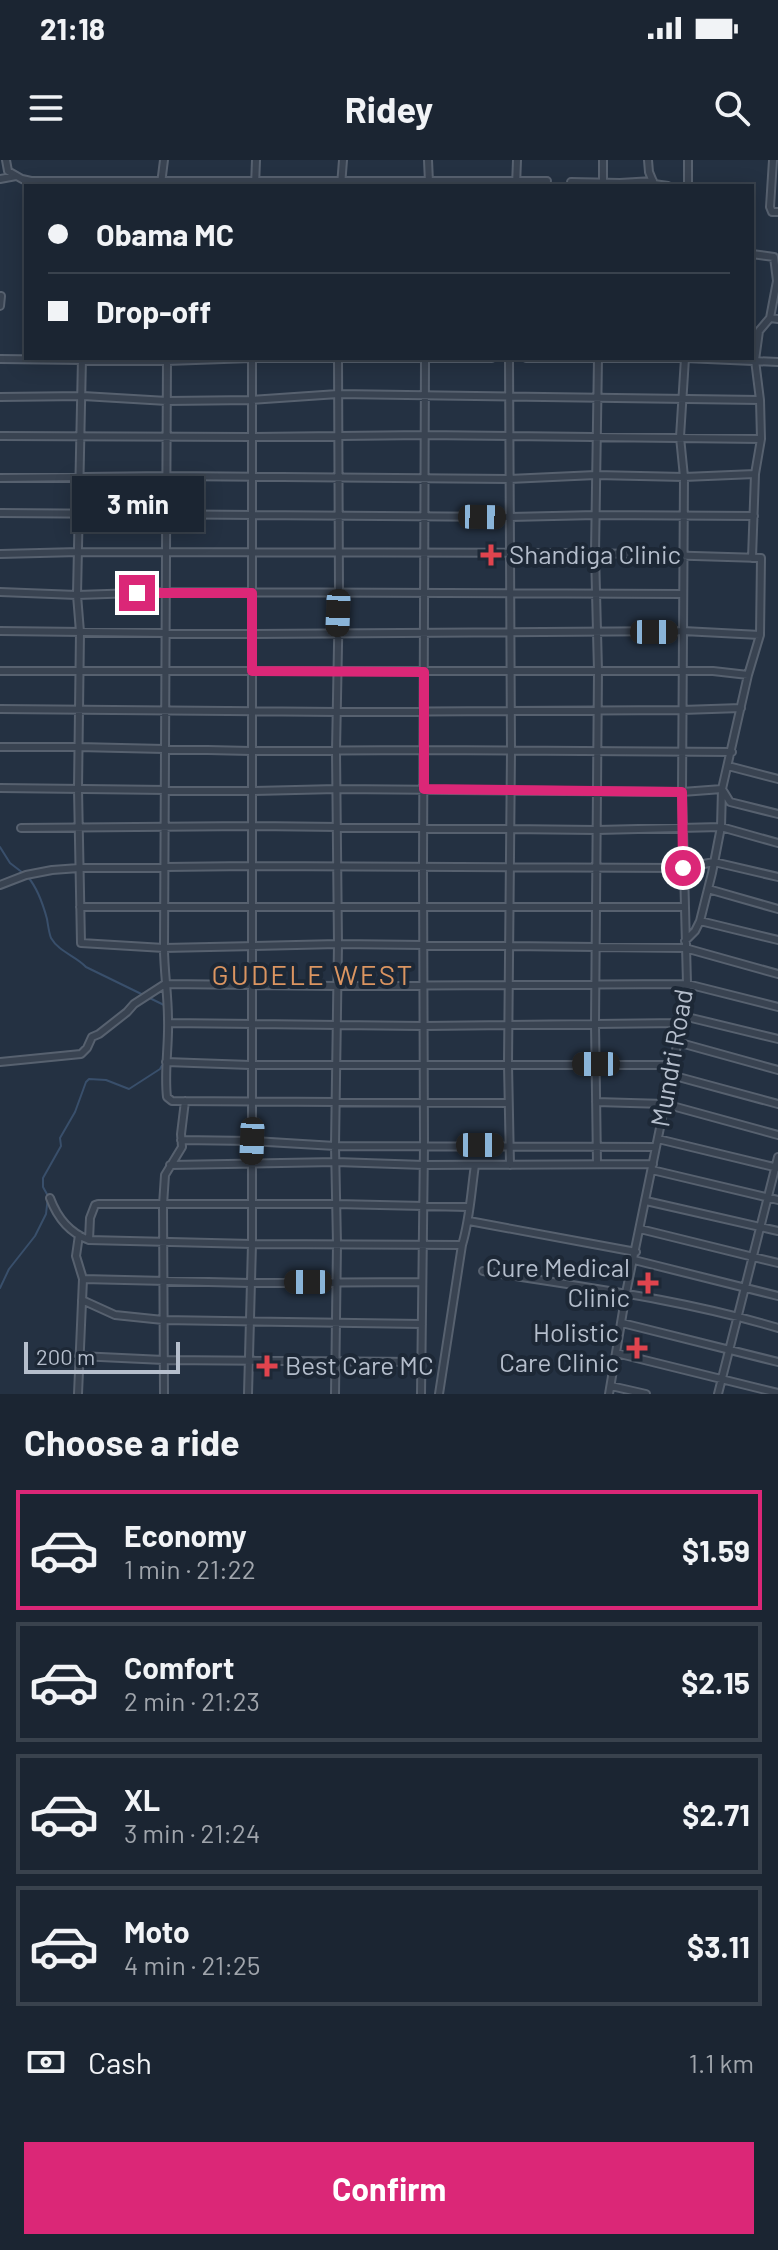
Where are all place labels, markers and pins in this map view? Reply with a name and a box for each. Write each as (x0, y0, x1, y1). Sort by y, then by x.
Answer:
place label: Shandiga Clinic (509, 538, 681, 569)
marker: Shandiga Clinic (480, 544, 502, 566)
place label: Cure Medical Clinic (486, 1251, 630, 1312)
marker: Cure Medical Clinic (637, 1272, 659, 1294)
place label: Holistic Care Clinic (499, 1316, 619, 1377)
marker: Holistic Care Clinic (626, 1337, 648, 1359)
place label: Best Care MC (285, 1349, 434, 1380)
marker: Best Care MC (256, 1355, 278, 1377)

